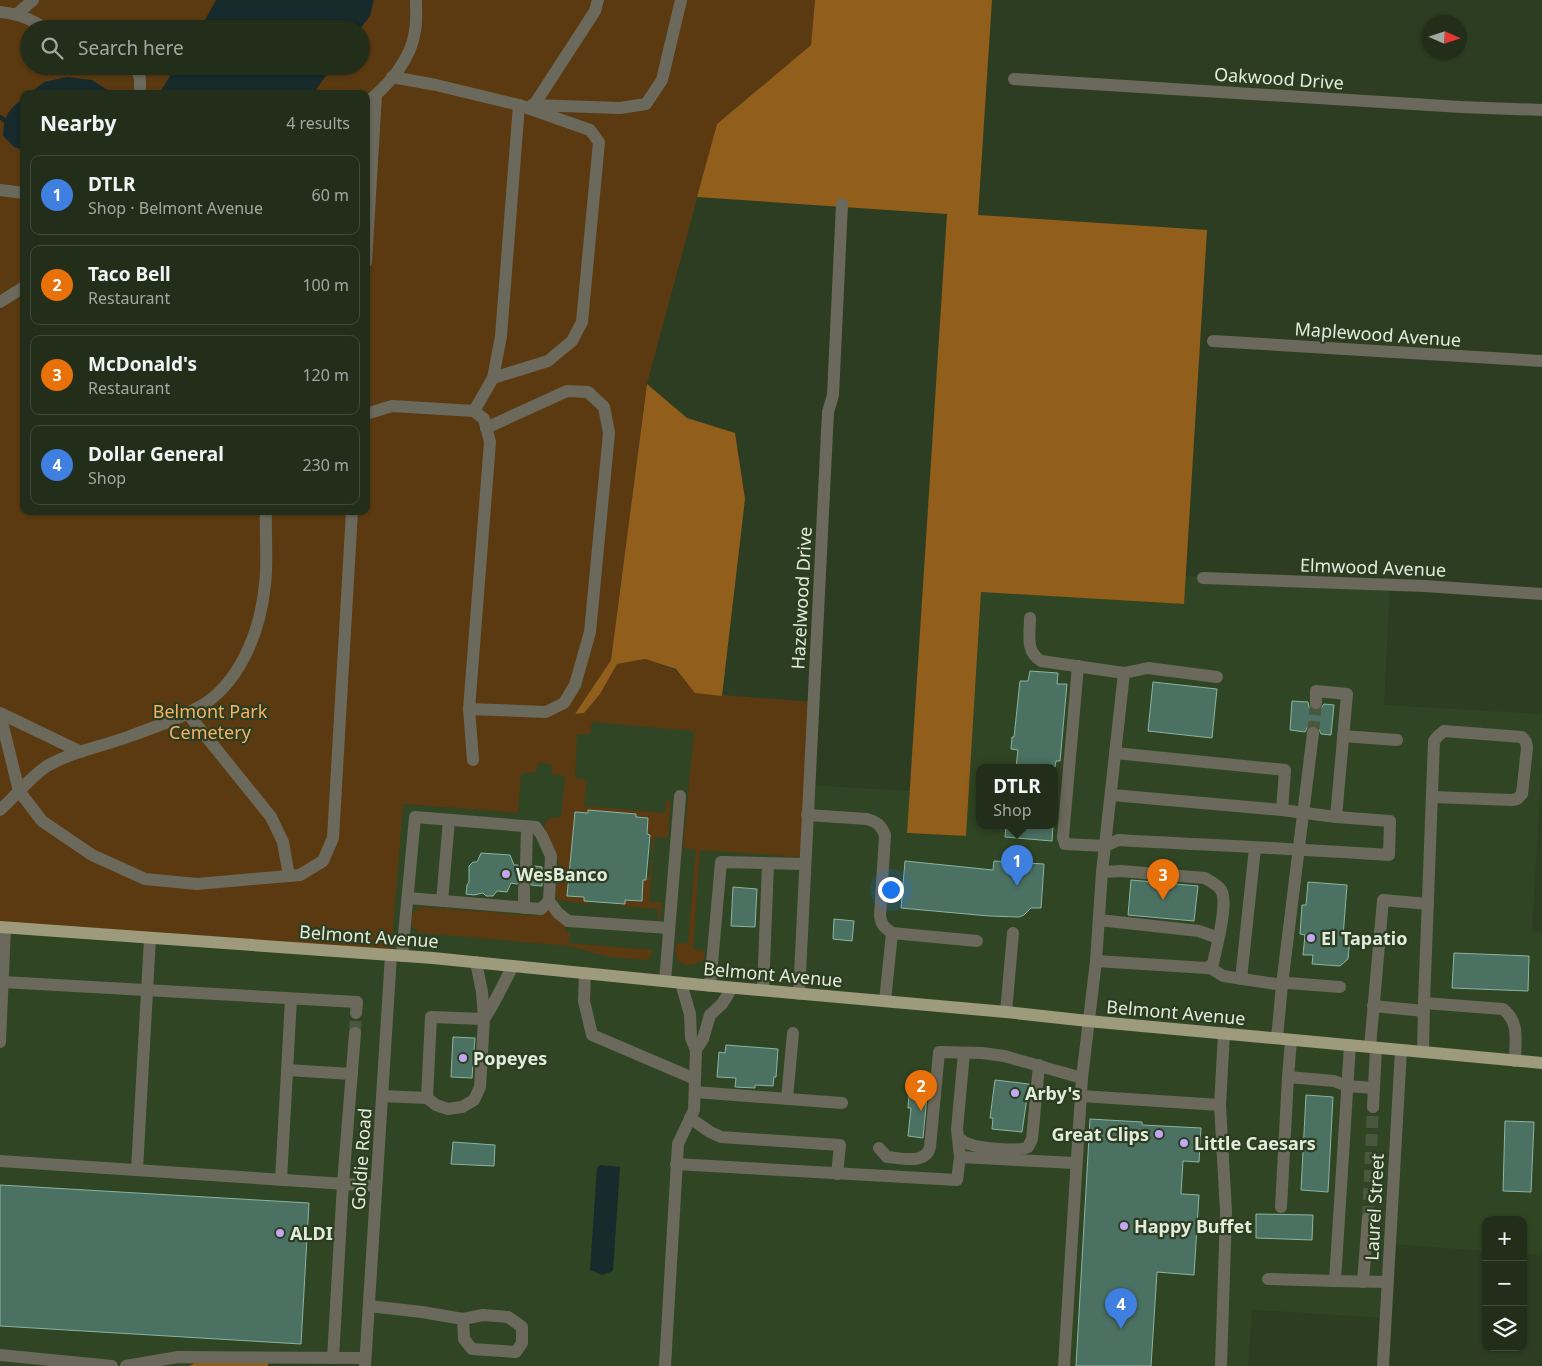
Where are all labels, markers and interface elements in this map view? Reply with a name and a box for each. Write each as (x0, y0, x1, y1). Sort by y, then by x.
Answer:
north arrow (1422, 15, 1467, 60)
search box (20, 20, 370, 75)
icon: search (38, 34, 66, 62)
text: Search here (78, 35, 184, 61)
street label: Oakwood Drive (1213, 61, 1345, 95)
text: Nearby (40, 109, 116, 137)
text: 4 results (286, 112, 350, 134)
text: DTLR (88, 171, 135, 197)
text: 1 (52, 184, 62, 206)
text: 60 m (312, 184, 349, 206)
text: Shop · Belmont Avenue (88, 197, 263, 219)
text: Taco Bell (88, 261, 171, 287)
text: 2 (52, 274, 62, 296)
text: 100 m (302, 274, 349, 296)
text: Restaurant (88, 287, 170, 309)
street label: Maplewood Avenue (1294, 316, 1462, 352)
text: McDonald's (88, 351, 197, 377)
text: 3 (52, 364, 62, 386)
text: 120 m (302, 364, 349, 386)
text: Restaurant (88, 377, 170, 399)
text: Dollar General (88, 441, 224, 467)
text: 4 (52, 454, 62, 476)
text: 230 m (302, 454, 349, 476)
text: Shop (88, 467, 126, 489)
street label: Hazelwood Drive (785, 526, 817, 670)
street label: Elmwood Avenue (1299, 552, 1447, 582)
park label: Belmont Park Cemetery (153, 699, 268, 744)
popup (976, 764, 1058, 829)
text: DTLR (993, 773, 1041, 799)
text: Shop (993, 799, 1032, 821)
pin: 1 (1001, 845, 1033, 886)
pin: 3 (1147, 859, 1179, 900)
place label: WesBanco (516, 862, 608, 886)
marker: WesBanco (500, 868, 512, 880)
your location (878, 877, 904, 903)
street label: Belmont Avenue (298, 919, 440, 953)
place label: El Tapatio (1321, 926, 1407, 950)
marker: El Tapatio (1305, 932, 1317, 944)
street label: Belmont Avenue (702, 956, 844, 992)
street label: Belmont Avenue (1105, 994, 1247, 1030)
place label: Popeyes (473, 1046, 547, 1070)
marker: Popeyes (457, 1052, 469, 1064)
pin: 2 (905, 1070, 937, 1111)
place label: Arby's (1025, 1081, 1081, 1105)
marker: Arby's (1009, 1087, 1021, 1099)
street label: Goldie Road (345, 1107, 377, 1211)
place label: Great Clips (1052, 1122, 1149, 1146)
marker: Great Clips (1153, 1128, 1165, 1140)
place label: Little Caesars (1194, 1131, 1316, 1155)
marker: Little Caesars (1178, 1137, 1190, 1149)
street label: Laurel Street (1359, 1152, 1389, 1261)
place label: Happy Buffet (1134, 1214, 1252, 1238)
map controls (1482, 1216, 1527, 1351)
button: + (1482, 1216, 1527, 1261)
marker: Happy Buffet (1118, 1220, 1130, 1232)
place label: ALDI (290, 1221, 333, 1245)
marker: ALDI (274, 1227, 286, 1239)
button: − (1482, 1261, 1527, 1306)
pin: 4 (1105, 1288, 1137, 1329)
button: layers (1482, 1306, 1527, 1351)

